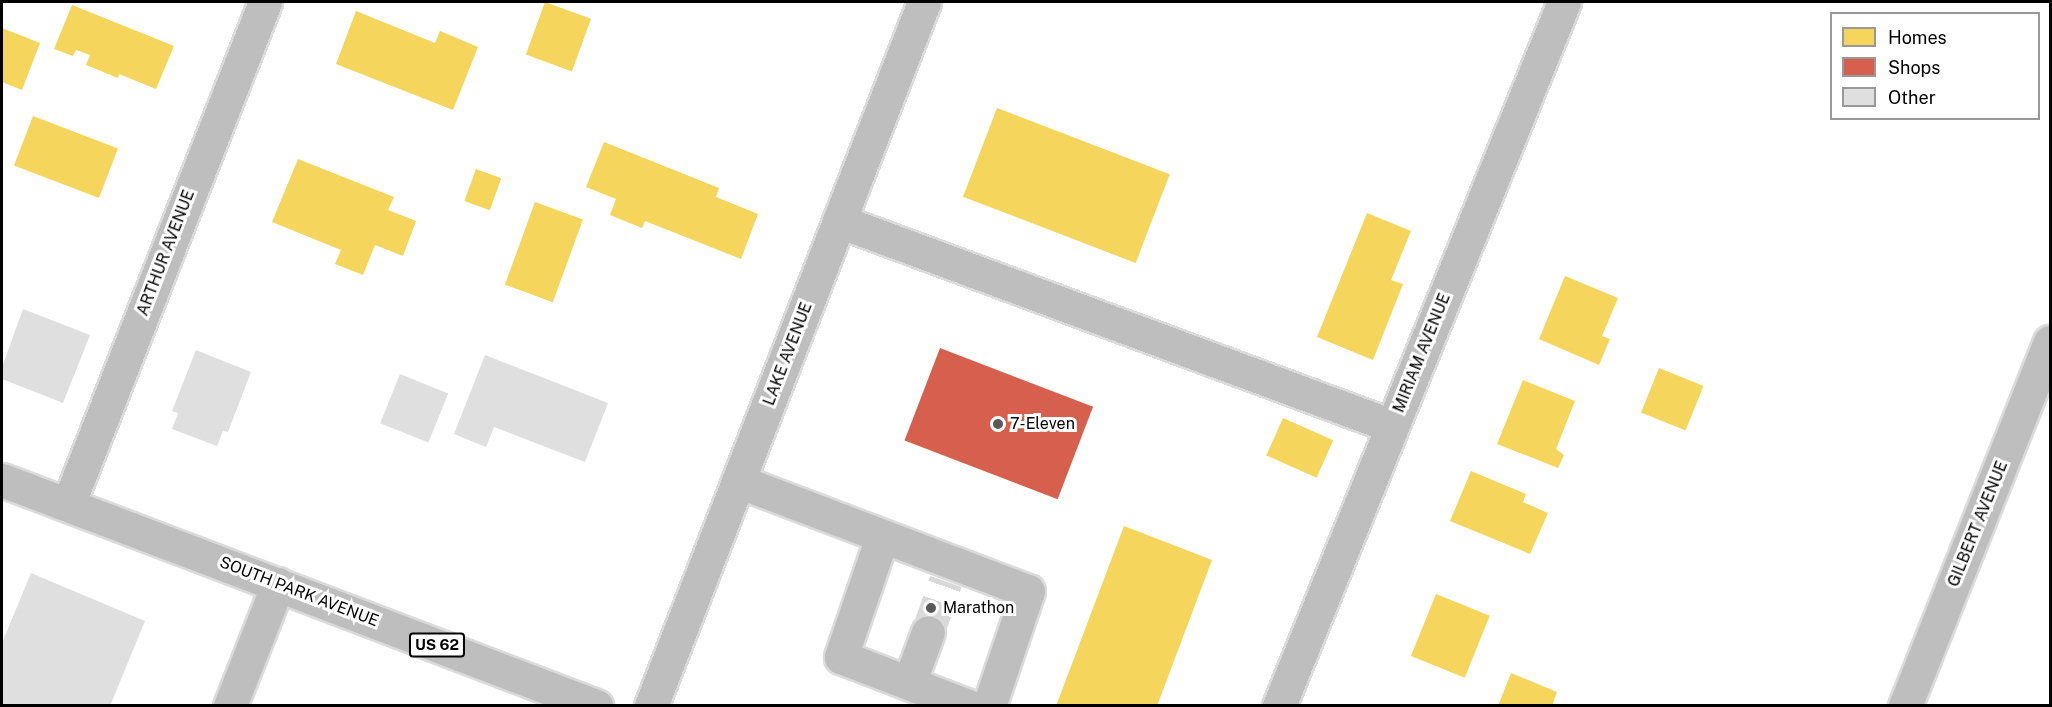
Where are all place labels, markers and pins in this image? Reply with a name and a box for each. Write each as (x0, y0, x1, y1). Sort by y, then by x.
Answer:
place label: 7-Eleven (1010, 414, 1075, 434)
marker: 7-Eleven (991, 417, 1005, 431)
place label: Marathon (943, 598, 1014, 618)
marker: Marathon (924, 601, 938, 615)

